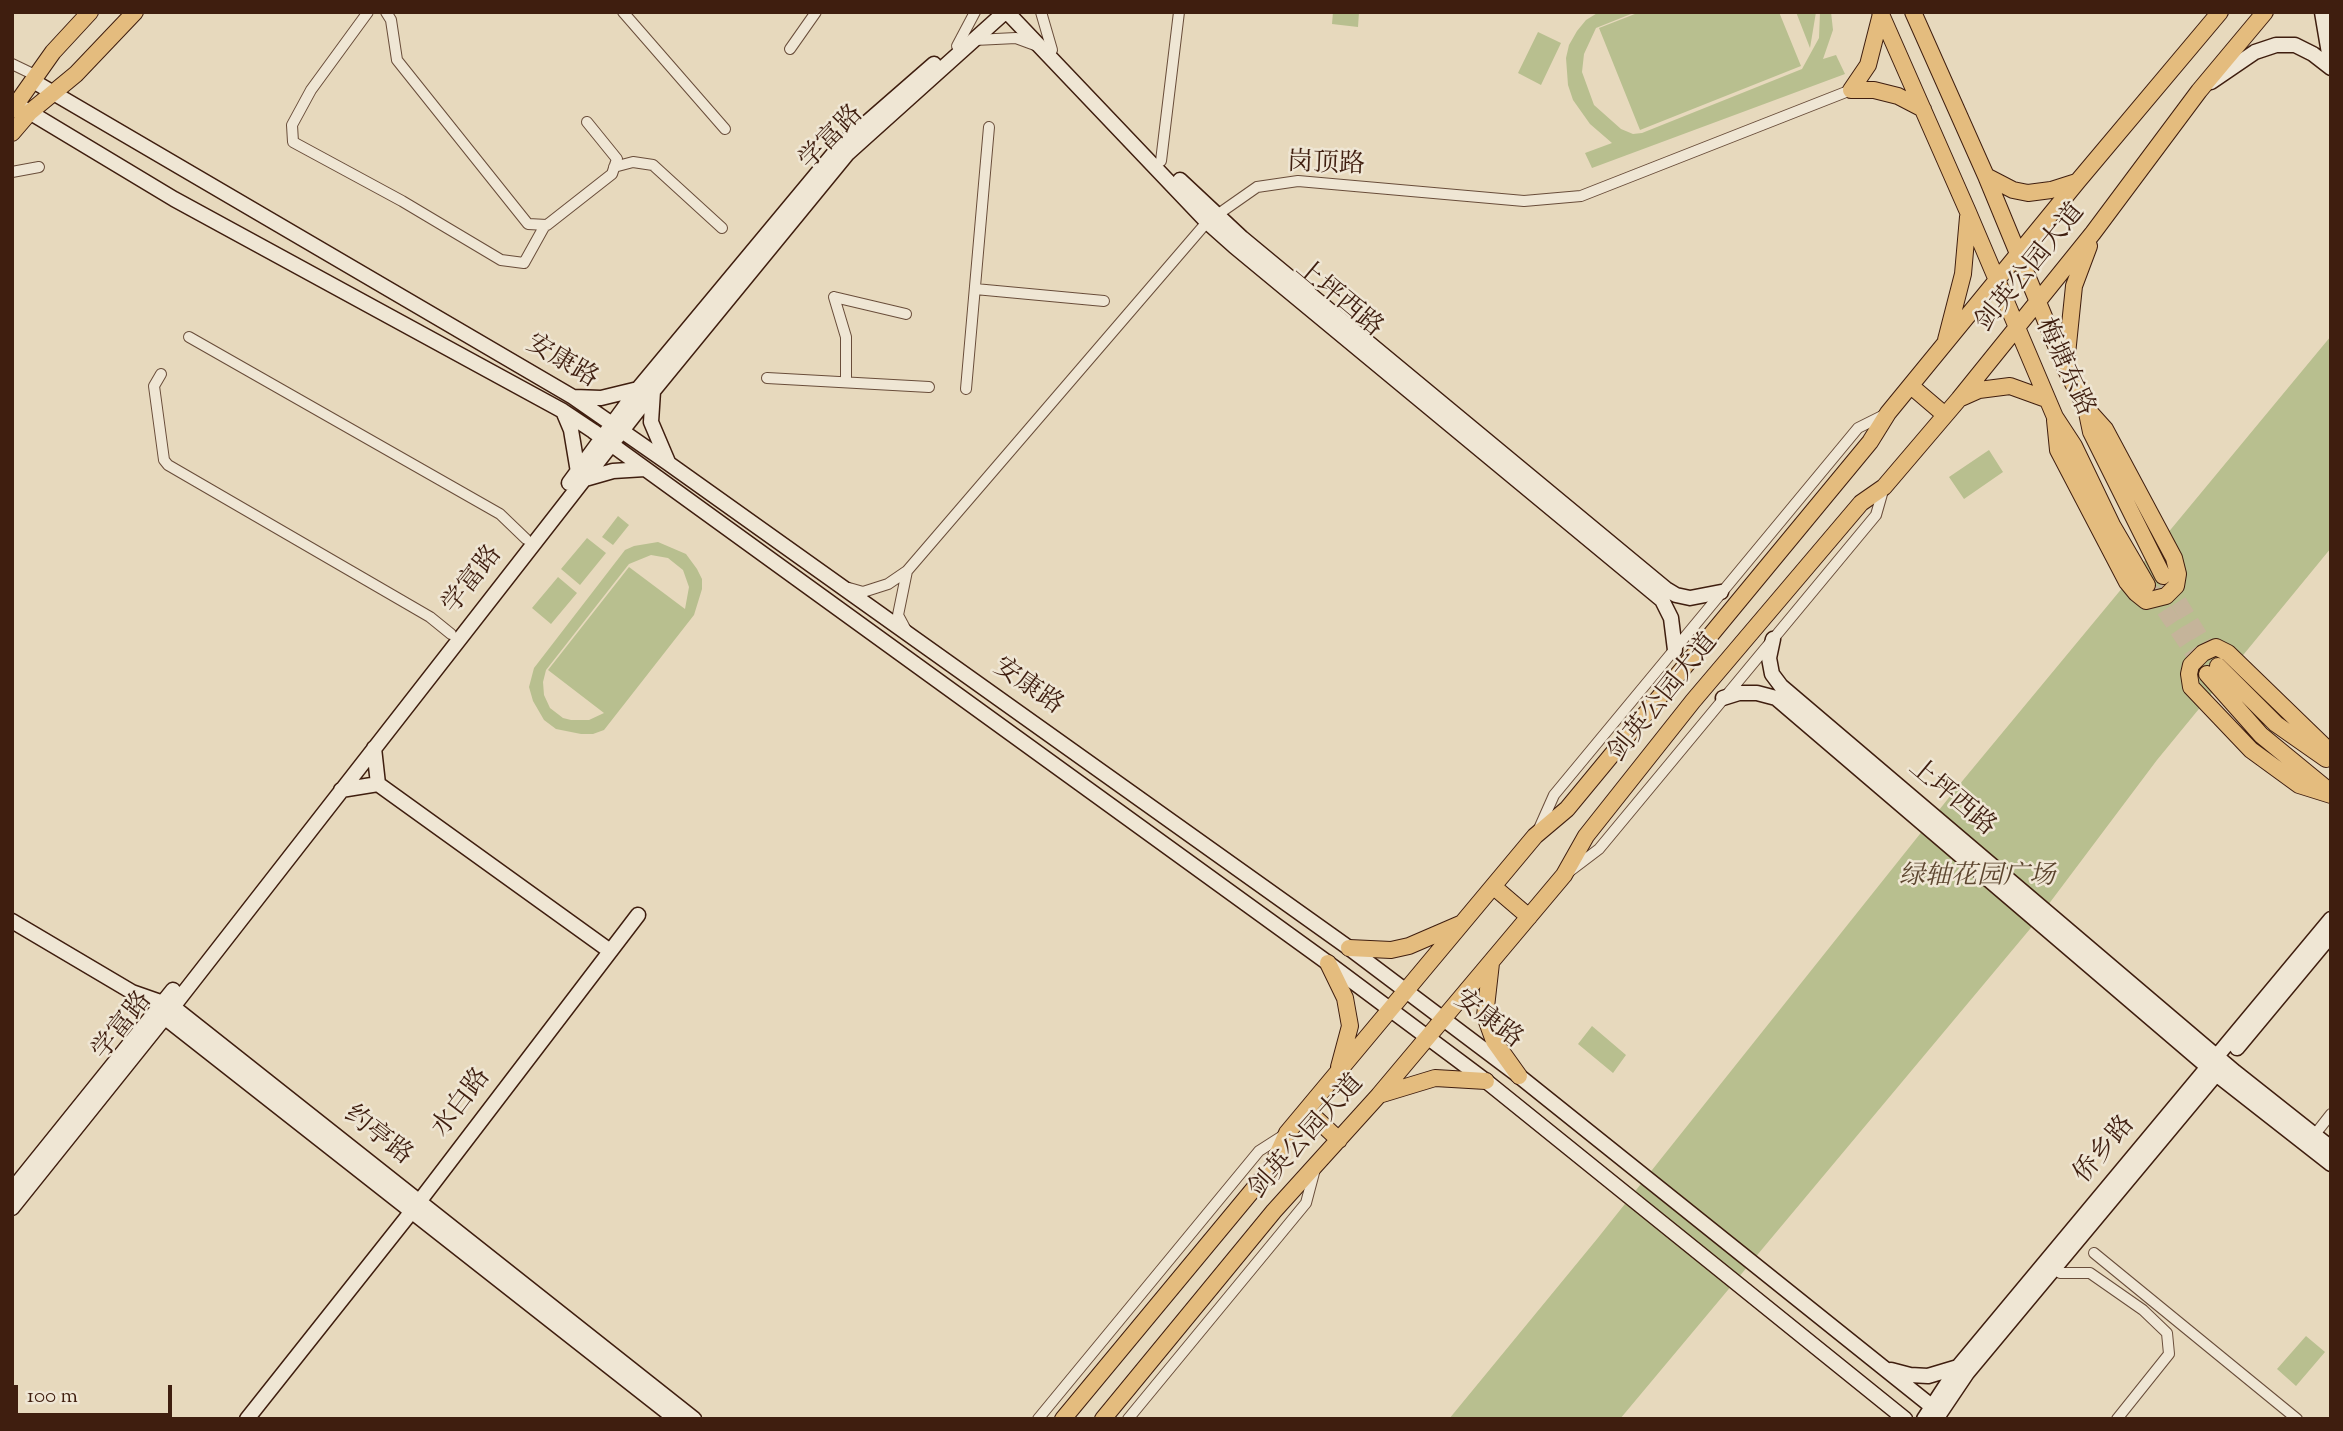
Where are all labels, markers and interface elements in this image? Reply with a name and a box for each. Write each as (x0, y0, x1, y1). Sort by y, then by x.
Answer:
street label: 学富路 (795, 100, 871, 178)
street label: 岗顶路 (1286, 149, 1366, 183)
street label: 剑英公园大道 (1971, 199, 2093, 339)
street label: 上坪西路 (1288, 255, 1388, 345)
street label: 梅塘东路 (2027, 314, 2099, 422)
street label: 安康路 (520, 330, 602, 396)
street label: 学富路 (438, 541, 510, 621)
street label: 剑英公园大道 (1604, 629, 1726, 769)
street label: 安康路 (986, 653, 1068, 723)
street label: 上坪西路 (1901, 754, 2001, 844)
park label: 绿轴花园广场 (1899, 863, 2055, 895)
street label: 安康路 (1446, 985, 1528, 1057)
street label: 学富路 (88, 987, 160, 1067)
street label: 水白路 (427, 1063, 499, 1145)
street label: 剑英公园大道 (1244, 1070, 1372, 1206)
street label: 约亭路 (337, 1101, 417, 1173)
street label: 侨乡路 (2069, 1111, 2143, 1191)
scale bar (18, 1372, 175, 1416)
text: 100 m (27, 1382, 78, 1412)

